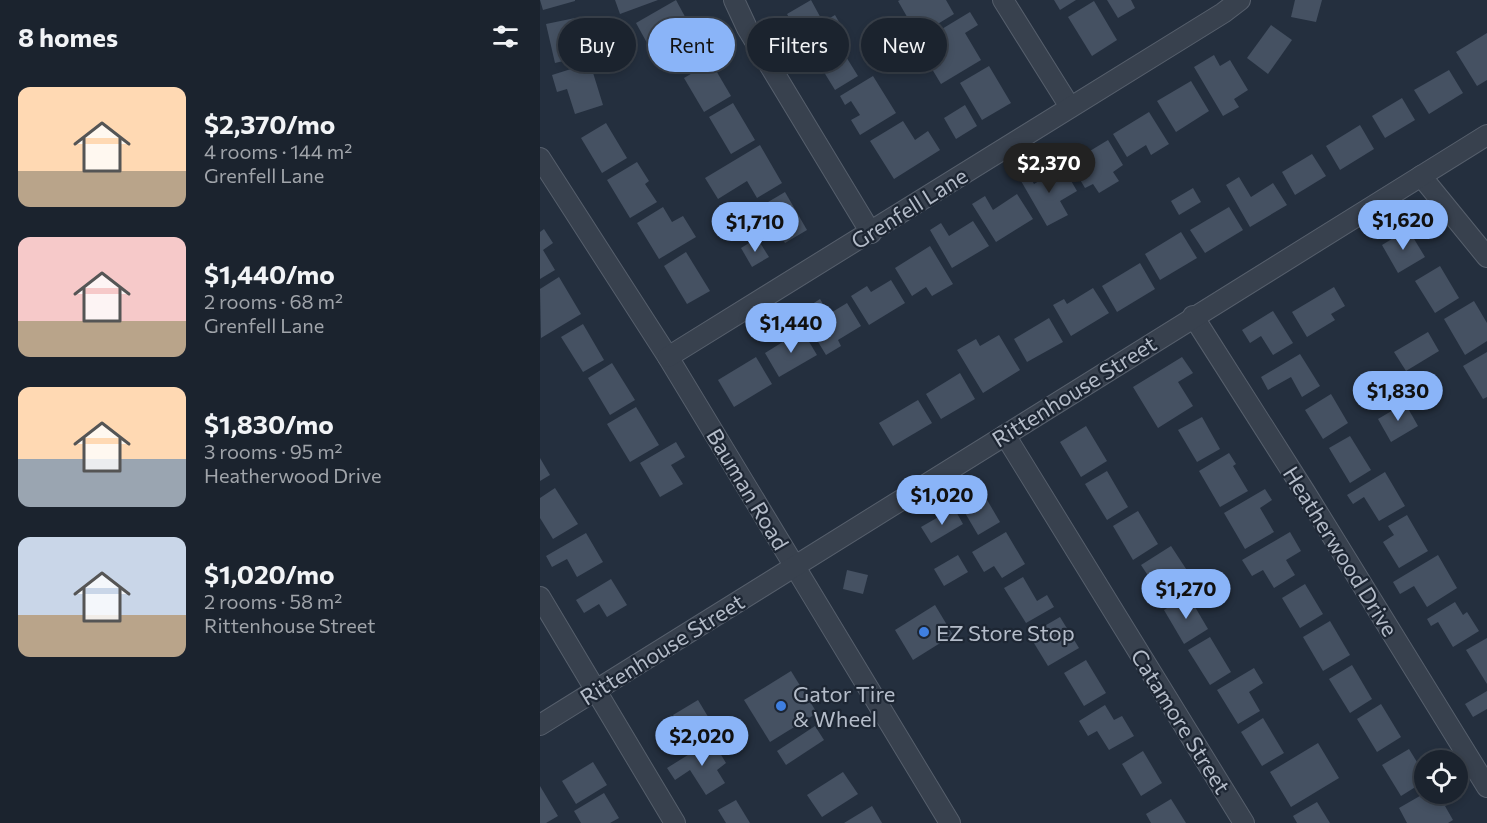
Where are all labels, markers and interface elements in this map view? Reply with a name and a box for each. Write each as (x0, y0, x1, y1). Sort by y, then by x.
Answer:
chip: Buy (558, 18, 636, 72)
chip: Rent (648, 18, 735, 72)
chip: Filters (747, 18, 849, 72)
chip: New (861, 18, 947, 72)
icon: filters (489, 20, 522, 53)
text: 8 homes (18, 21, 118, 52)
text: $2,370/mo (204, 108, 335, 139)
icon: home (66, 111, 138, 183)
text: 4 rooms · 144 m² (204, 139, 352, 163)
pin: $2,370 (1000, 143, 1098, 194)
text: $2,370 (1017, 150, 1081, 174)
street label: Grenfell Lane (846, 162, 972, 254)
text: Grenfell Lane (204, 163, 324, 187)
pin: $1,620 (1354, 200, 1452, 251)
pin: $1,710 (706, 202, 804, 253)
text: $1,620 (1372, 207, 1434, 231)
text: $1,710 (726, 209, 784, 233)
text: $1,440/mo (204, 258, 335, 289)
icon: home (66, 261, 138, 333)
text: 2 rooms · 68 m² (204, 289, 343, 313)
pin: $1,440 (742, 303, 840, 354)
text: $1,440 (759, 310, 823, 334)
text: Grenfell Lane (204, 313, 324, 337)
street label: Rittenhouse Street (987, 330, 1161, 452)
pin: $1,830 (1349, 371, 1447, 422)
text: $1,830 (1367, 378, 1429, 402)
text: $1,830/mo (204, 408, 334, 439)
icon: home (66, 411, 138, 483)
street label: Bauman Road (701, 423, 795, 555)
text: 3 rooms · 95 m² (204, 439, 343, 463)
street label: Heatherwood Drive (1278, 461, 1404, 641)
text: Heatherwood Drive (204, 463, 381, 487)
pin: $1,020 (893, 475, 991, 526)
text: $1,020 (911, 482, 973, 506)
text: $1,020/mo (204, 558, 335, 589)
icon: home (66, 561, 138, 633)
pin: $1,270 (1137, 569, 1235, 620)
text: $1,270 (1156, 576, 1216, 600)
street label: Rittenhouse Street (575, 588, 749, 710)
text: 2 rooms · 58 m² (204, 589, 342, 613)
text: Rittenhouse Street (204, 613, 375, 637)
place label: EZ Store Stop (936, 619, 1075, 646)
marker: EZ Store Stop (917, 625, 931, 639)
street label: Catamore Street (1126, 644, 1236, 798)
place label: Gator Tire & Wheel (793, 680, 895, 732)
marker: Gator Tire & Wheel (774, 699, 788, 713)
pin: $2,020 (653, 716, 751, 767)
text: $2,020 (669, 723, 735, 747)
map controls (1414, 750, 1468, 804)
button: locate (1414, 750, 1468, 804)

